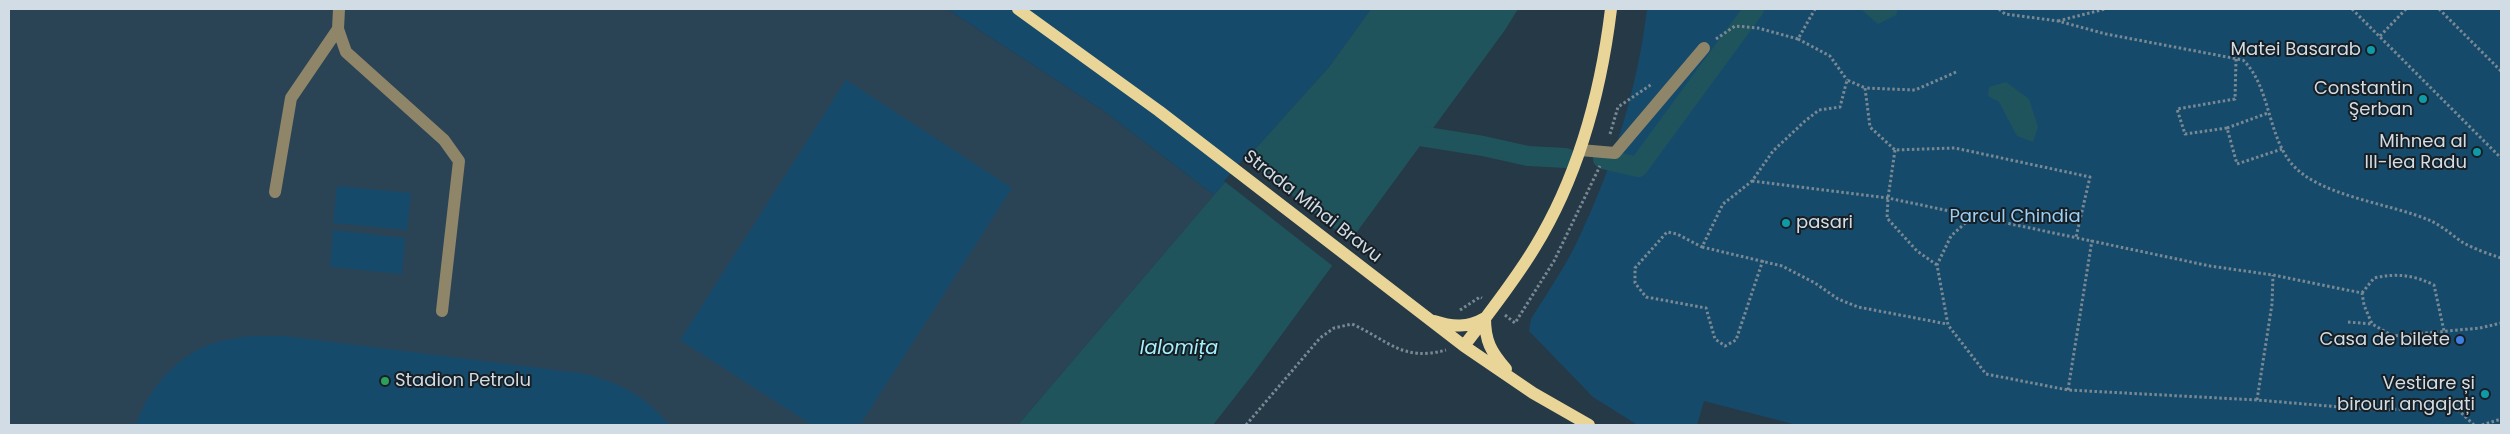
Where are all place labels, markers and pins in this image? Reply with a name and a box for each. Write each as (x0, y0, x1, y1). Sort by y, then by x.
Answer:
place label: Matei Basarab (2231, 39, 2361, 61)
marker: Matei Basarab (2365, 44, 2377, 56)
place label: Constantin Şerban (2314, 78, 2413, 120)
marker: Constantin Şerban (2417, 93, 2429, 105)
place label: Mihnea al III-lea Radu (2364, 131, 2467, 173)
marker: Mihnea al III-lea Radu (2471, 146, 2483, 158)
place label: pasari (1796, 212, 1853, 234)
marker: pasari (1780, 217, 1792, 229)
place label: Casa de bilete (2320, 329, 2450, 351)
marker: Casa de bilete (2454, 334, 2466, 346)
place label: Stadion Petrolu (395, 370, 531, 392)
place label: Vestiare și birouri angajați (2337, 373, 2475, 416)
marker: Stadion Petrolu (379, 375, 391, 387)
marker: Vestiare și birouri angajați (2479, 388, 2491, 400)

